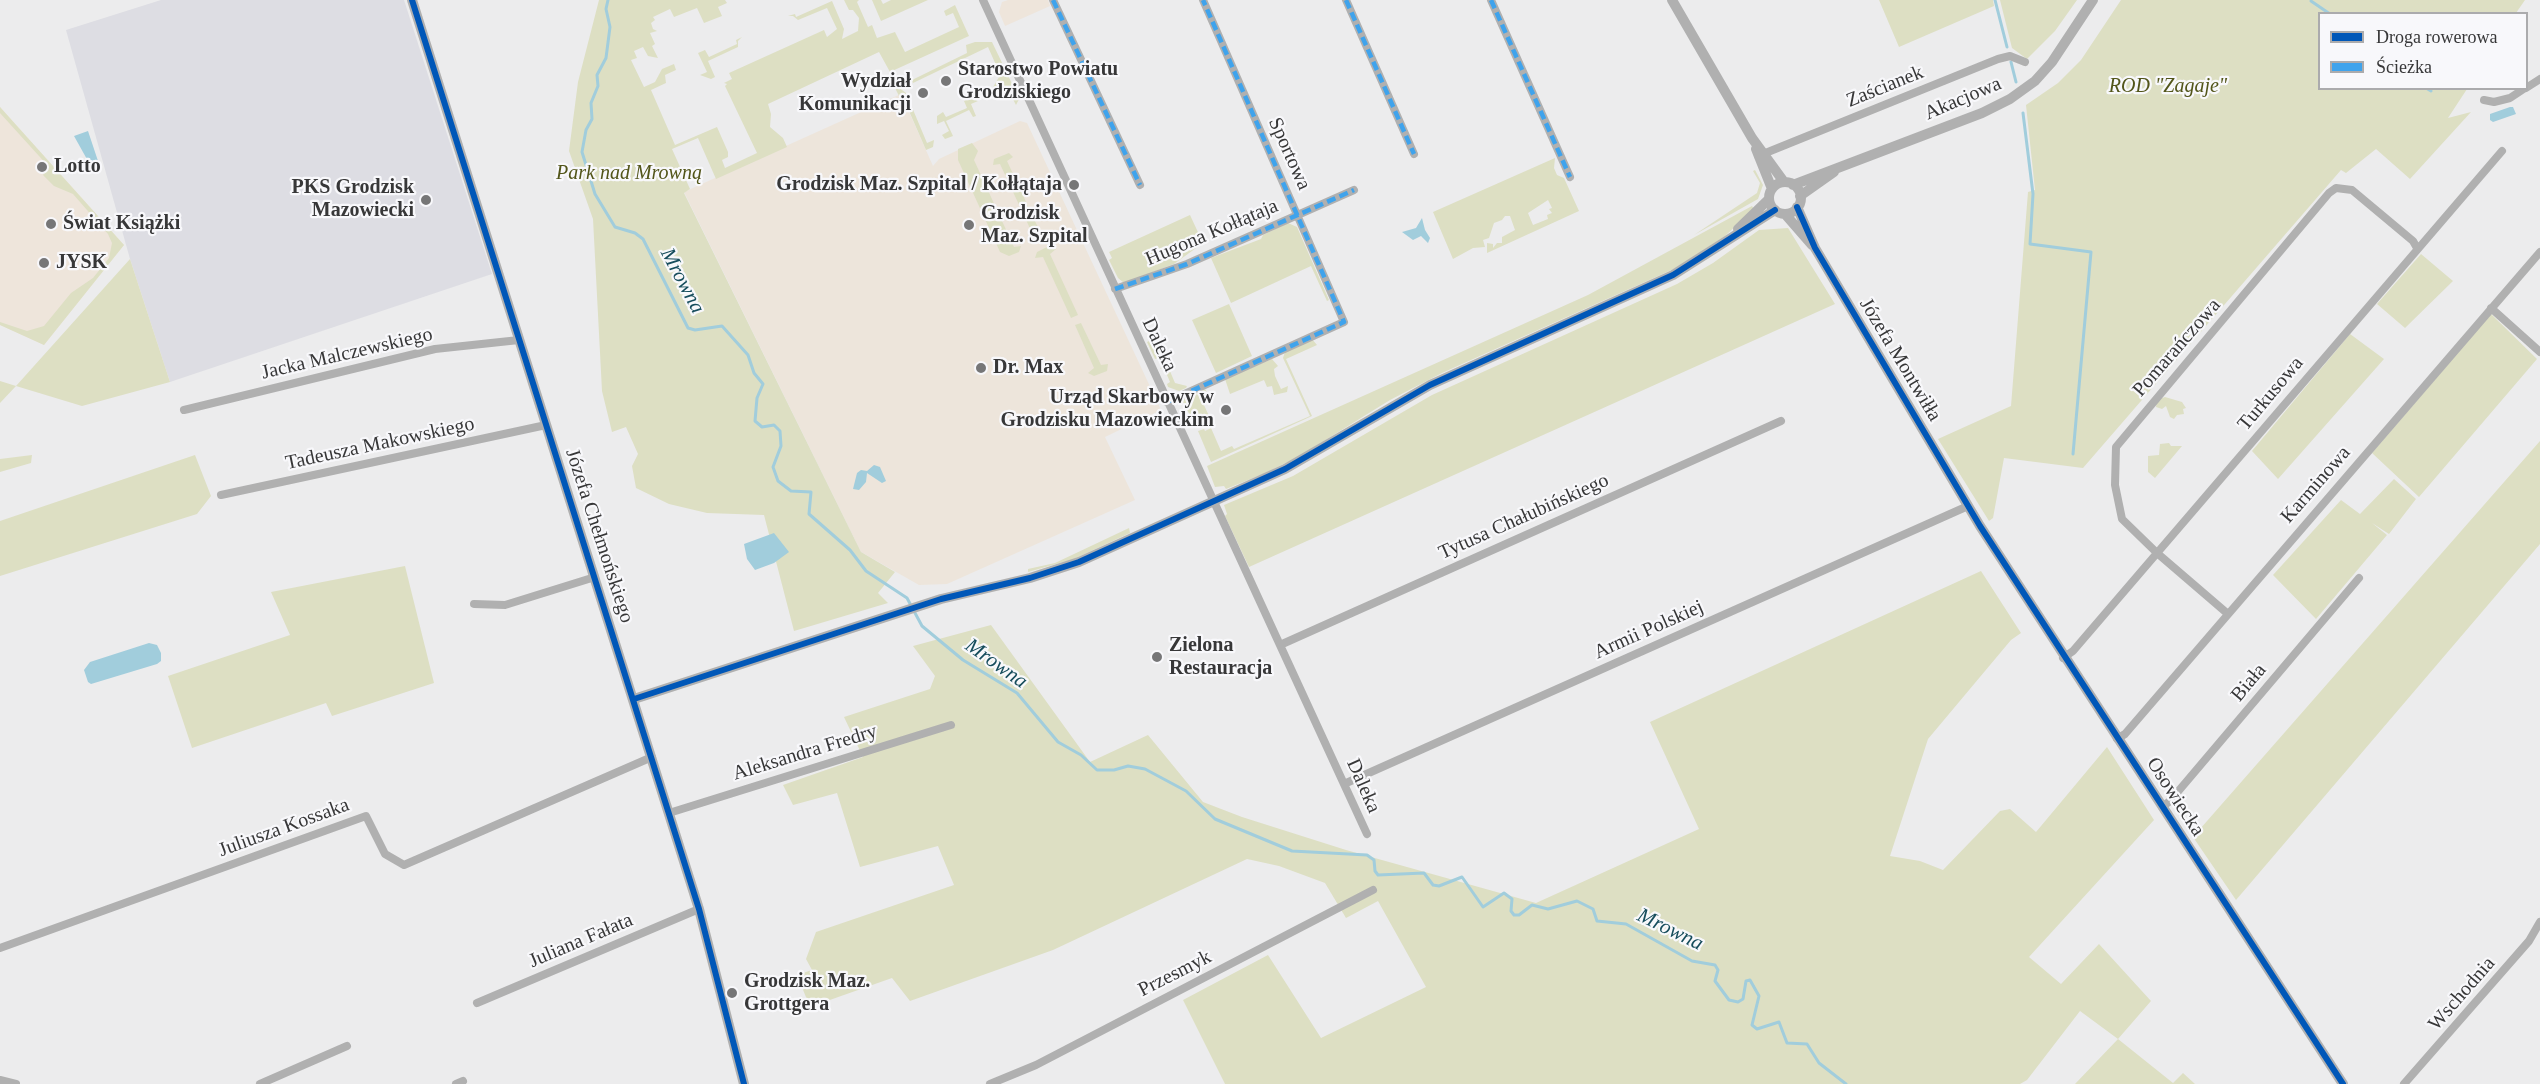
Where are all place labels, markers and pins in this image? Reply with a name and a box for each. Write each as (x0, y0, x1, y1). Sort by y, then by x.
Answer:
place label: Starostwo Powiatu Grodziskiego (958, 58, 1118, 105)
place label: Wydział Komunikacji (799, 70, 911, 117)
marker: Starostwo Powiatu Grodziskiego (939, 74, 953, 88)
marker: Wydział Komunikacji (916, 86, 930, 100)
place label: Lotto (54, 155, 101, 179)
marker: Lotto (35, 160, 49, 174)
place label: Grodzisk Maz. Szpital / Kołłątaja (776, 173, 1062, 197)
place label: PKS Grodzisk Mazowiecki (292, 176, 414, 223)
marker: Grodzisk Maz. Szpital / Kołłątaja (1067, 178, 1081, 192)
marker: PKS Grodzisk Mazowiecki (419, 193, 433, 207)
place label: Grodzisk Maz. Szpital (981, 202, 1088, 249)
place label: Świat Książki (63, 212, 180, 236)
marker: Świat Książki (44, 217, 58, 231)
marker: Grodzisk Maz. Szpital (962, 218, 976, 232)
place label: JYSK (56, 251, 107, 275)
marker: JYSK (37, 256, 51, 270)
place label: Dr. Max (993, 356, 1063, 380)
marker: Dr. Max (974, 361, 988, 375)
place label: Urząd Skarbowy w Grodzisku Mazowieckim (1000, 386, 1214, 433)
marker: Urząd Skarbowy w Grodzisku Mazowieckim (1219, 403, 1233, 417)
place label: Zielona Restauracja (1169, 634, 1272, 681)
marker: Zielona Restauracja (1150, 650, 1164, 664)
place label: Grodzisk Maz. Grottgera (744, 970, 870, 1017)
marker: Grodzisk Maz. Grottgera (725, 986, 739, 1000)

